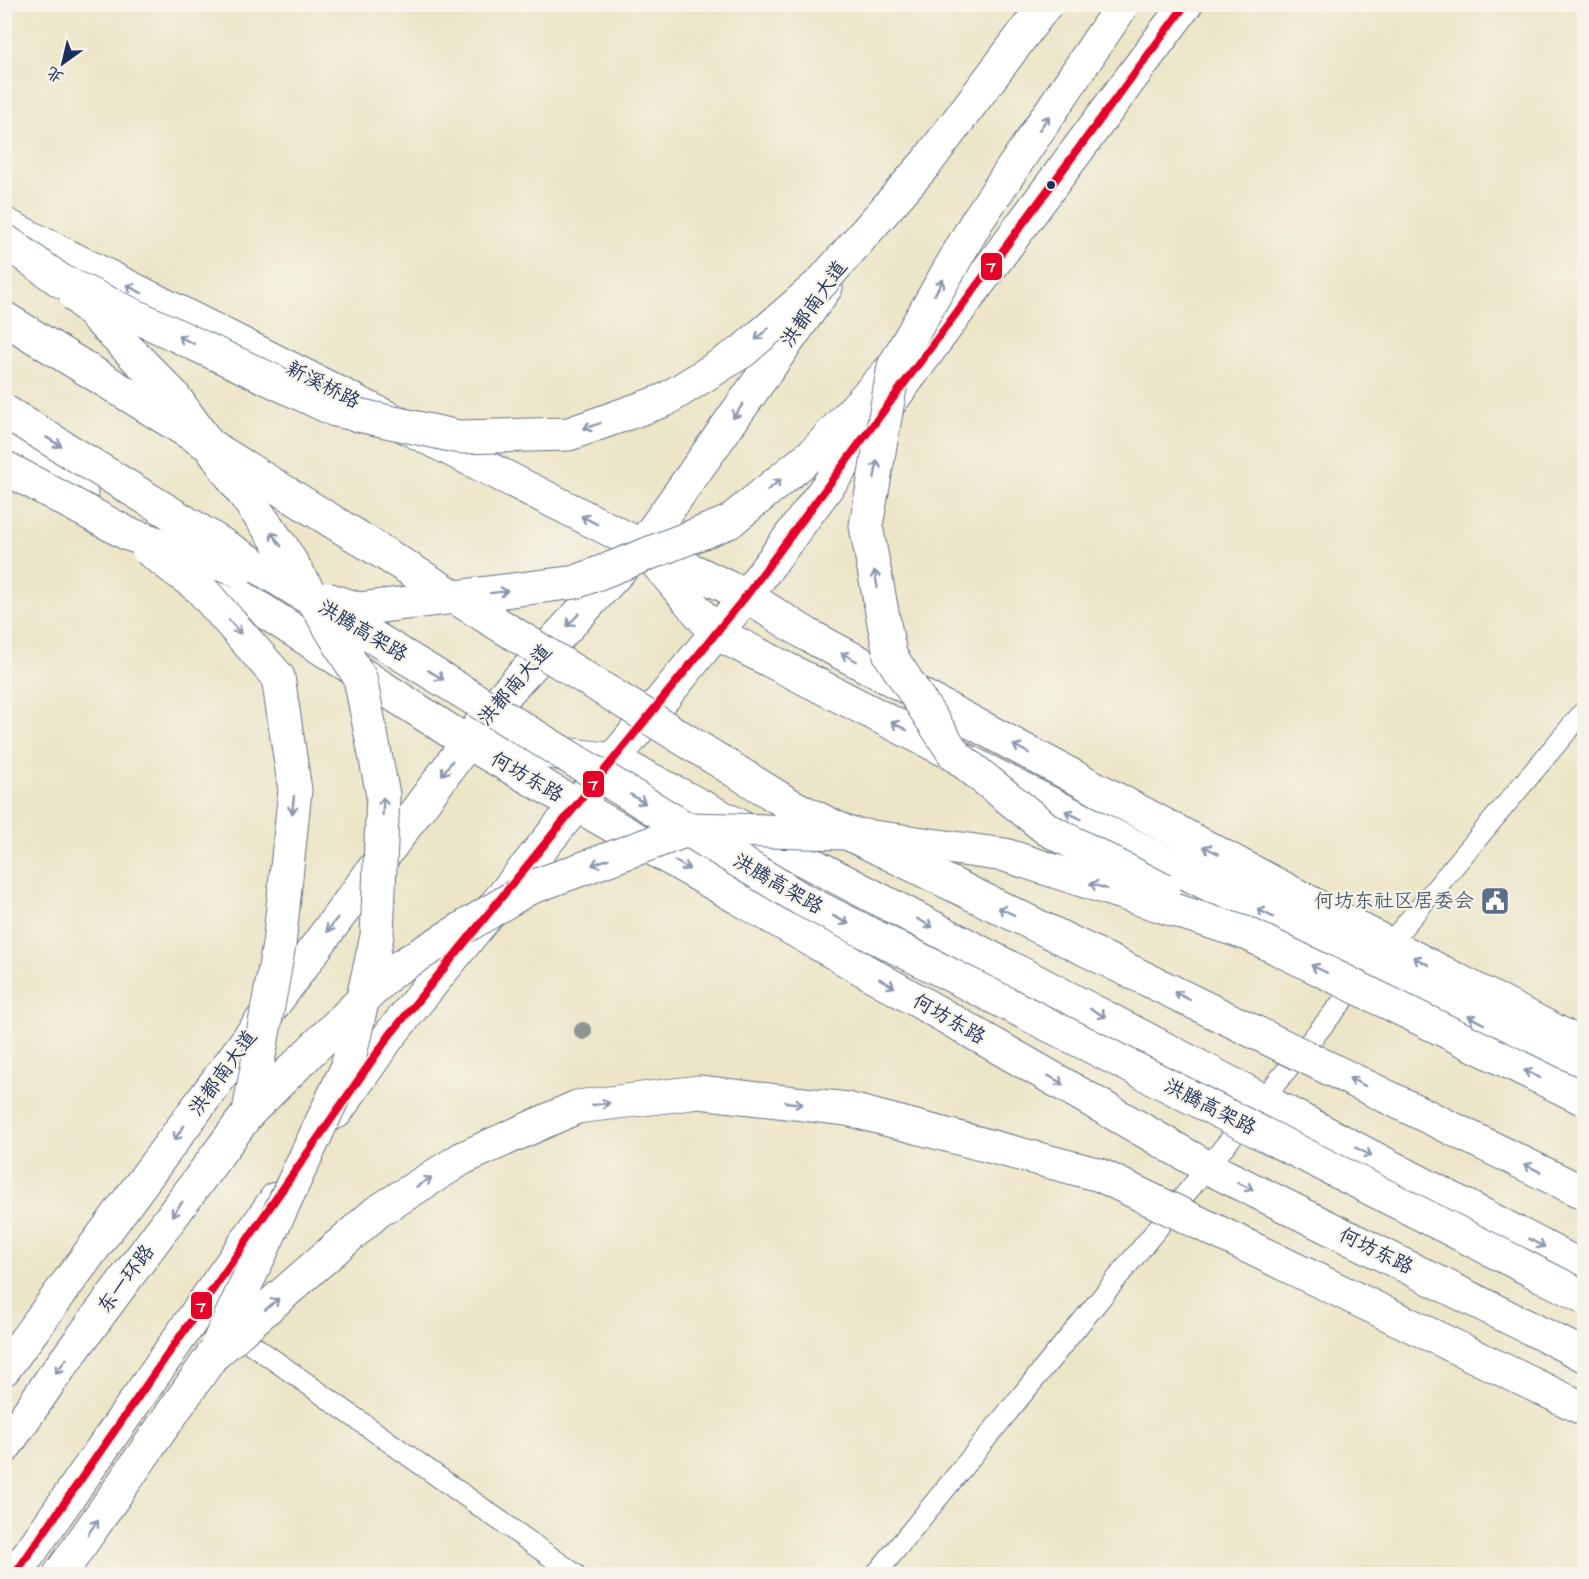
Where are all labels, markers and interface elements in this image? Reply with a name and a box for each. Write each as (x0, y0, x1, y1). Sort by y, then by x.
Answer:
north arrow (33, 33, 93, 93)
text: 北 (42, 61, 68, 88)
one-way arrow (1038, 115, 1050, 131)
unlabelled marker (1045, 179, 1057, 191)
line badge: 7 (980, 252, 1003, 281)
street label: 洪都南大道 (774, 255, 854, 353)
text: 7 (985, 256, 996, 278)
one-way arrow (934, 279, 946, 296)
one-way arrow (126, 283, 144, 295)
one-way arrow (755, 327, 770, 341)
one-way arrow (177, 333, 195, 345)
street label: 新溪桥路 (281, 354, 366, 416)
one-way arrow (732, 403, 744, 419)
one-way arrow (583, 421, 602, 432)
one-way arrow (45, 436, 62, 448)
one-way arrow (871, 459, 882, 479)
one-way arrow (766, 478, 782, 491)
one-way arrow (581, 513, 599, 525)
one-way arrow (270, 531, 282, 547)
one-way arrow (870, 570, 881, 590)
one-way arrow (489, 586, 508, 597)
street label: 洪腾高架路 (313, 593, 414, 669)
one-way arrow (566, 612, 580, 627)
one-way arrow (227, 619, 241, 635)
street label: 洪都南大道 (472, 638, 558, 732)
one-way arrow (840, 651, 858, 662)
one-way arrow (427, 670, 444, 682)
one-way arrow (890, 720, 908, 732)
one-way arrow (1012, 742, 1030, 754)
street label: 何坊东路 (485, 745, 570, 810)
one-way arrow (441, 760, 454, 776)
line badge: 7 (582, 770, 605, 798)
text: 7 (587, 774, 598, 796)
one-way arrow (287, 794, 298, 814)
one-way arrow (629, 794, 646, 806)
one-way arrow (377, 797, 389, 817)
one-way arrow (1064, 809, 1082, 820)
one-way arrow (1203, 844, 1221, 855)
street label: 洪腾高架路 (728, 847, 829, 922)
one-way arrow (591, 857, 610, 868)
one-way arrow (673, 860, 690, 872)
one-way arrow (1089, 879, 1108, 890)
public building icon: 何坊东社区居委会 (1479, 885, 1511, 917)
place label: 何坊东社区居委会 (1314, 887, 1474, 915)
one-way arrow (998, 904, 1016, 916)
one-way arrow (1257, 907, 1274, 919)
one-way arrow (832, 915, 850, 926)
one-way arrow (326, 917, 338, 933)
one-way arrow (916, 918, 934, 929)
one-way arrow (1412, 955, 1430, 966)
one-way arrow (1311, 963, 1329, 975)
one-way arrow (878, 978, 895, 990)
street label: 何坊东路 (907, 987, 992, 1052)
one-way arrow (1173, 990, 1191, 1002)
one-way arrow (1089, 1007, 1106, 1019)
one-way arrow (1468, 1014, 1486, 1026)
street label: 洪都南大道 (182, 1024, 264, 1122)
one-way arrow (1523, 1067, 1541, 1079)
street label: 洪腾高架路 (1159, 1072, 1262, 1143)
one-way arrow (1047, 1075, 1064, 1087)
one-way arrow (1348, 1076, 1366, 1087)
one-way arrow (590, 1098, 610, 1109)
one-way arrow (784, 1098, 804, 1109)
one-way arrow (172, 1125, 185, 1141)
one-way arrow (1355, 1147, 1373, 1159)
one-way arrow (1523, 1161, 1541, 1173)
one-way arrow (415, 1176, 432, 1188)
one-way arrow (1235, 1181, 1253, 1192)
one-way arrow (171, 1201, 183, 1217)
street label: 何坊东路 (1334, 1221, 1419, 1282)
street label: 东一环路 (91, 1238, 162, 1319)
one-way arrow (1527, 1238, 1545, 1249)
line badge: 7 (190, 1291, 213, 1320)
text: 7 (195, 1296, 206, 1318)
one-way arrow (264, 1297, 279, 1311)
one-way arrow (55, 1358, 67, 1374)
one-way arrow (87, 1519, 99, 1535)

